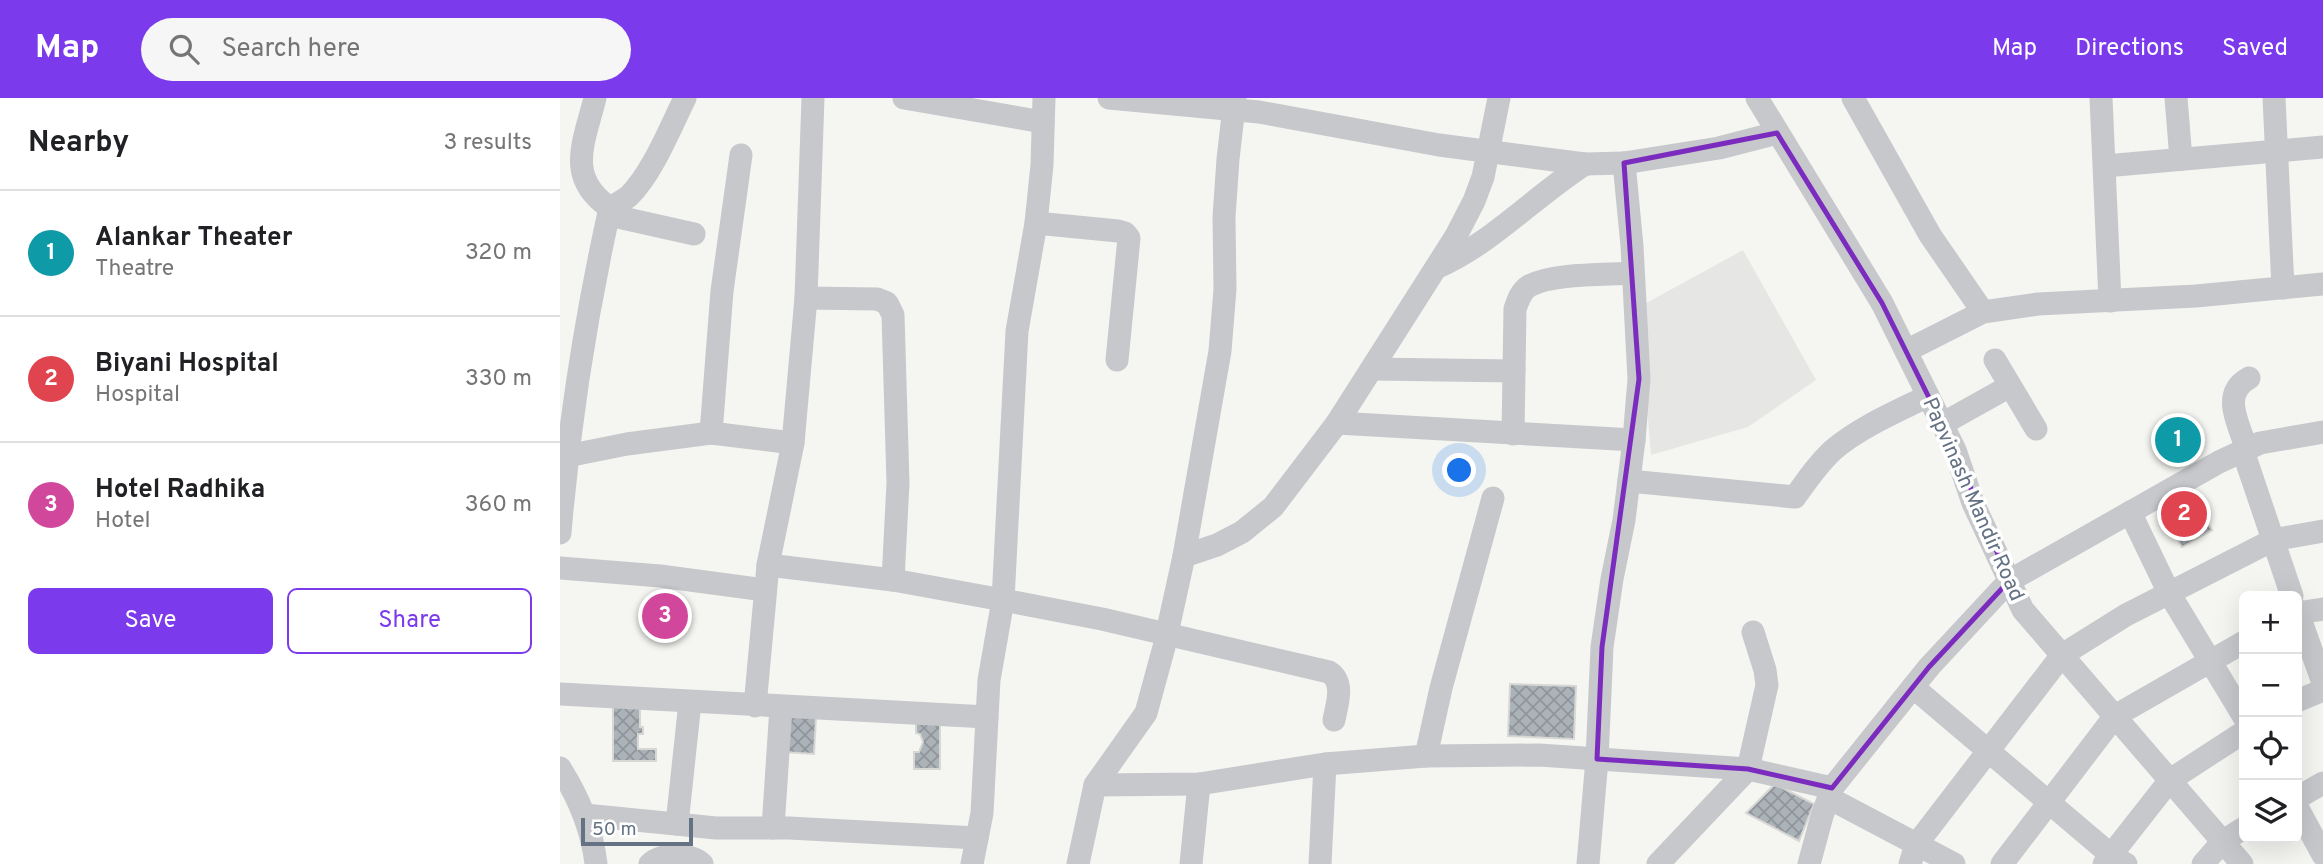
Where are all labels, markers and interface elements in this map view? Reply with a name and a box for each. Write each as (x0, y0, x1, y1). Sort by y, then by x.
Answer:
search box (141, 18, 631, 81)
text: Map (35, 28, 99, 70)
icon: search (165, 30, 203, 68)
text: Search here (221, 33, 360, 66)
text: Map (1992, 34, 2037, 64)
text: Directions (2075, 34, 2184, 64)
text: Saved (2222, 34, 2288, 64)
text: Nearby (28, 125, 129, 162)
text: 3 results (443, 129, 532, 158)
text: Alankar Theater (95, 222, 293, 255)
text: 1 (46, 239, 56, 268)
text: 320 m (465, 239, 532, 268)
text: Theatre (95, 255, 174, 284)
text: Biyani Hospital (95, 348, 279, 381)
text: 2 (44, 365, 58, 394)
text: 330 m (465, 365, 532, 394)
text: Hospital (95, 381, 180, 410)
street label: Papvinash Mandir Road (1916, 394, 2030, 606)
pin: 1 (2155, 414, 2201, 466)
your location (1442, 453, 1476, 487)
text: Hotel Radhika (95, 474, 265, 507)
pin: 2 (2161, 488, 2207, 540)
text: 3 (44, 491, 58, 520)
text: 360 m (465, 491, 532, 520)
text: Hotel (95, 507, 151, 536)
button: Save (28, 588, 273, 654)
button: Share (287, 588, 532, 654)
pin: 3 (642, 590, 688, 642)
map controls (2239, 591, 2302, 843)
button: + (2239, 591, 2302, 654)
button: − (2239, 654, 2302, 717)
button: locate (2239, 717, 2302, 780)
button: layers (2239, 780, 2302, 843)
scale bar (581, 815, 693, 847)
text: 50 m (592, 818, 637, 842)

